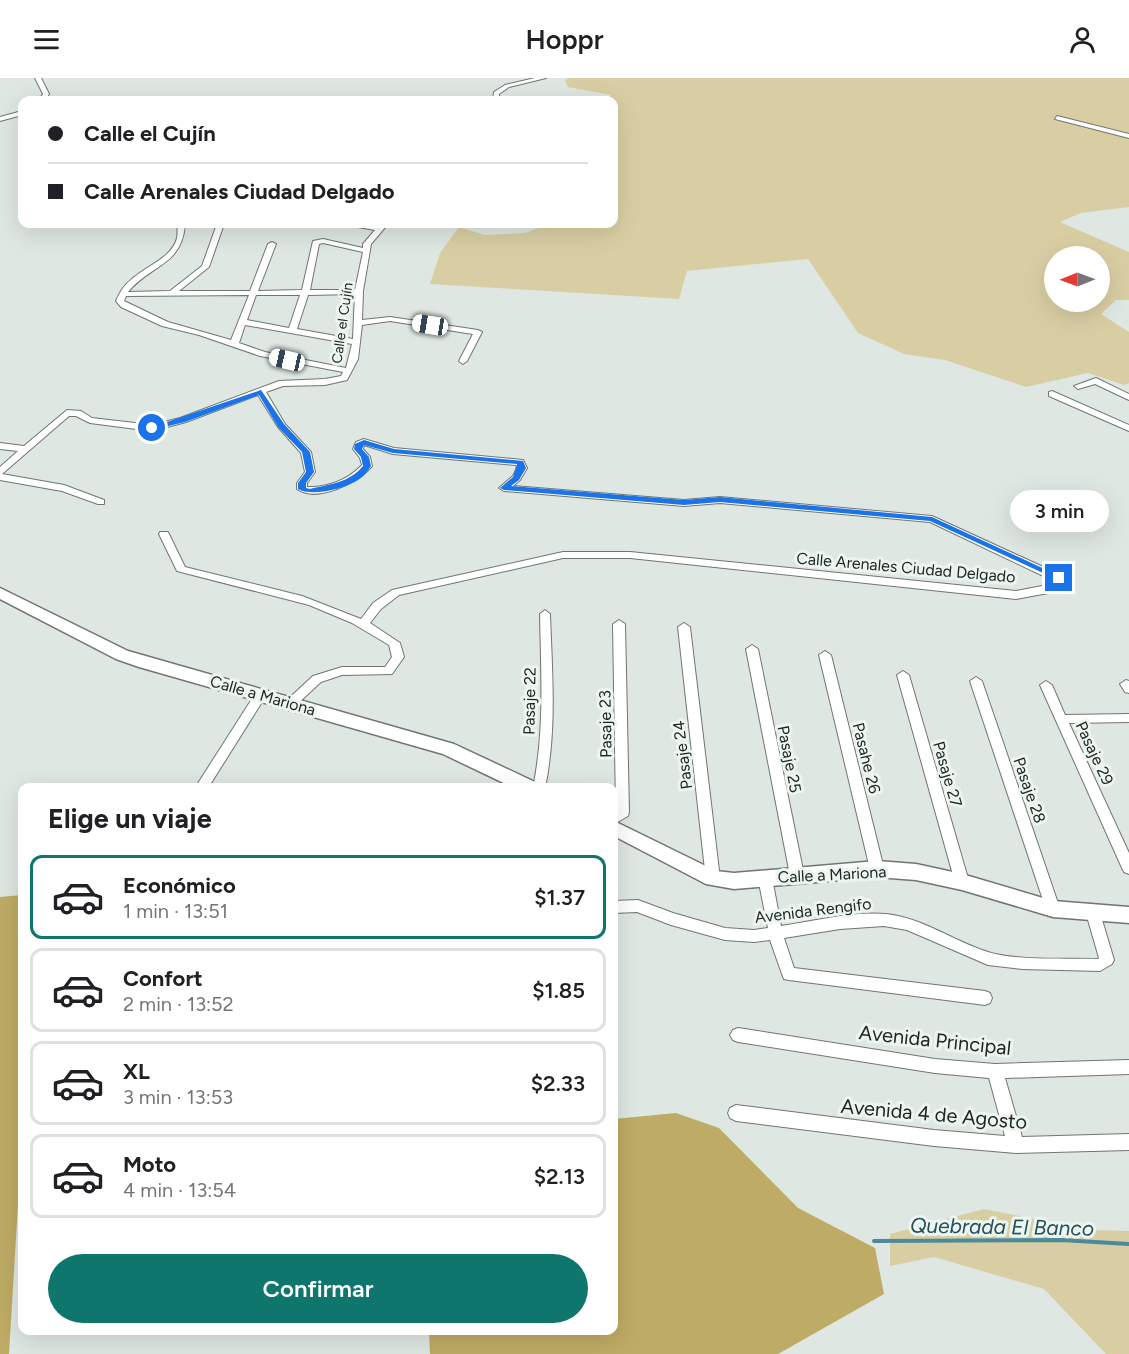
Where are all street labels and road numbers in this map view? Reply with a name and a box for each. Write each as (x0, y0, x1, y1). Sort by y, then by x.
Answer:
street label: Calle el Cujín (328, 281, 357, 365)
street label: Calle Arenales Ciudad Delgado (796, 548, 1016, 587)
street label: Pasaje 22 (519, 667, 540, 735)
street label: Calle a Mariona (208, 671, 318, 720)
street label: Pasaje 23 (595, 690, 616, 758)
street label: Pasaje 29 (1072, 718, 1117, 788)
street label: Pasaje 24 (669, 720, 696, 790)
street label: Pasahe 26 (849, 721, 885, 796)
street label: Pasaje 25 (774, 724, 805, 794)
street label: Pasaje 27 (929, 739, 966, 810)
street label: Pasaje 28 (1009, 755, 1050, 826)
street label: Calle a Mariona (777, 862, 887, 887)
street label: Avenida Rengifo (754, 894, 873, 927)
street label: Avenida Principal (858, 1020, 1012, 1060)
street label: Avenida 4 de Agosto (840, 1094, 1028, 1134)

